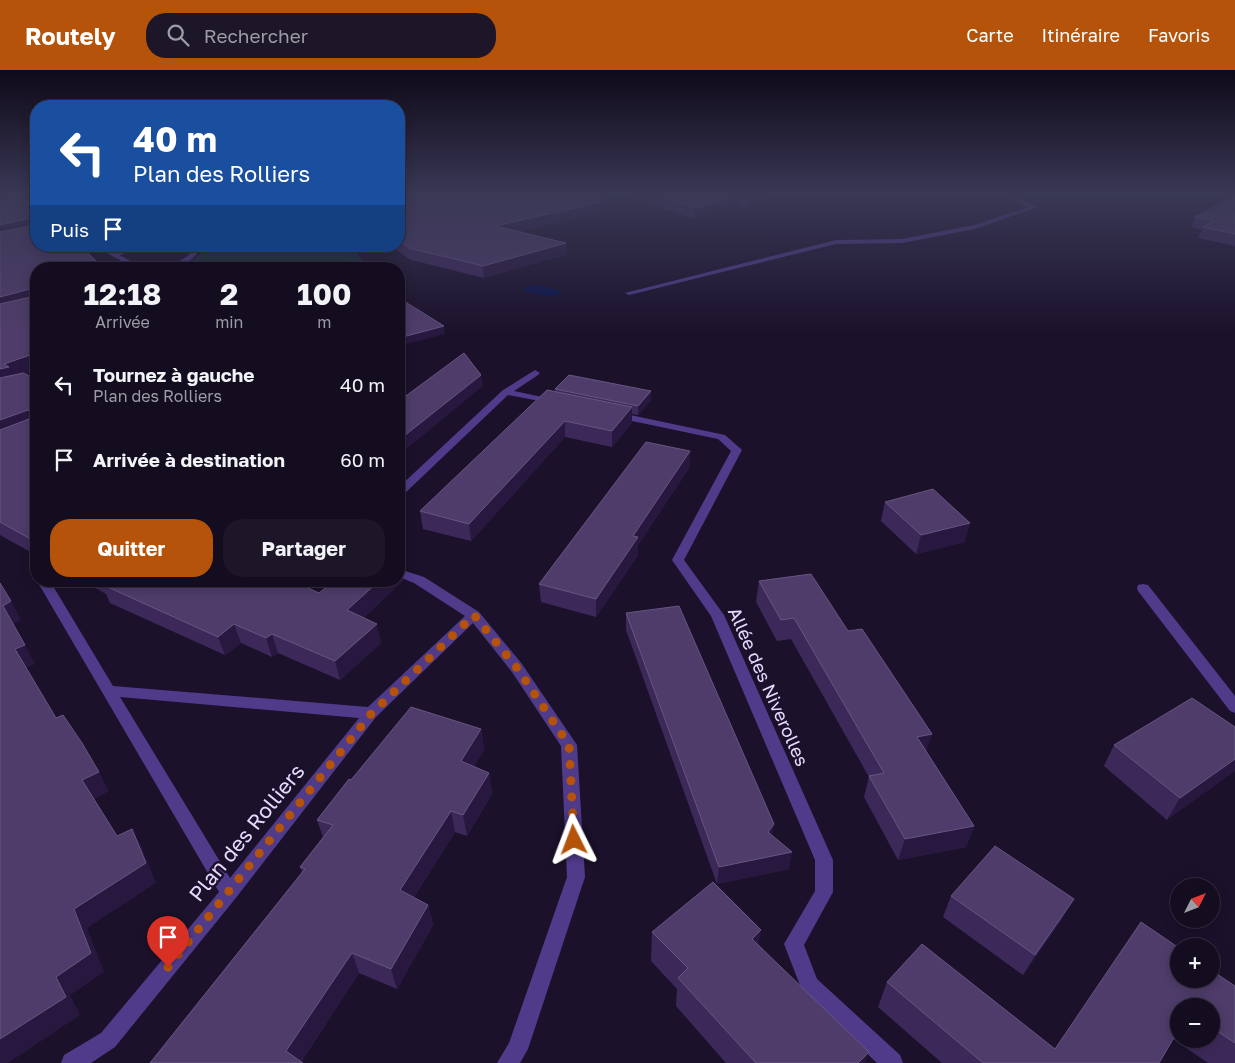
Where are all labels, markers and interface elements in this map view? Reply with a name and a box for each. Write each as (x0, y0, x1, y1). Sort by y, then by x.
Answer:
search box (146, 13, 496, 58)
text: Routely (25, 21, 116, 50)
icon: search (164, 21, 192, 49)
text: Rechercher (204, 24, 308, 47)
text: Carte (966, 24, 1014, 46)
text: Itinéraire (1042, 24, 1120, 46)
text: Favoris (1148, 24, 1210, 46)
text: 40 m (133, 118, 217, 160)
icon: left (50, 120, 115, 185)
text: Plan des Rolliers (133, 160, 310, 187)
icon: arrive (99, 215, 127, 243)
text: Puis (50, 218, 89, 241)
text: 12:18 (84, 276, 162, 312)
text: 2 (220, 276, 238, 312)
text: 100 (297, 276, 351, 312)
text: Arrivée (95, 312, 150, 332)
text: min (215, 312, 243, 332)
text: m (317, 312, 331, 332)
text: Tournez à gauche (93, 363, 254, 386)
icon: left (50, 371, 78, 399)
text: 40 m (340, 373, 385, 396)
text: Plan des Rolliers (93, 386, 222, 406)
icon: arrive (50, 446, 78, 474)
text: Arrivée à destination (93, 448, 285, 471)
text: 60 m (340, 448, 385, 471)
button: Quitter (50, 519, 213, 577)
button: Partager (223, 519, 385, 577)
street label: Allée des Niverolles (724, 604, 814, 769)
street label: Plan des Rolliers (183, 758, 310, 906)
position arrow (547, 813, 599, 865)
north arrow (1170, 878, 1220, 928)
map controls (1170, 878, 1220, 1048)
pin (147, 916, 189, 967)
icon: arrive (154, 923, 182, 951)
button: + (1170, 938, 1220, 988)
button: − (1170, 998, 1220, 1048)

